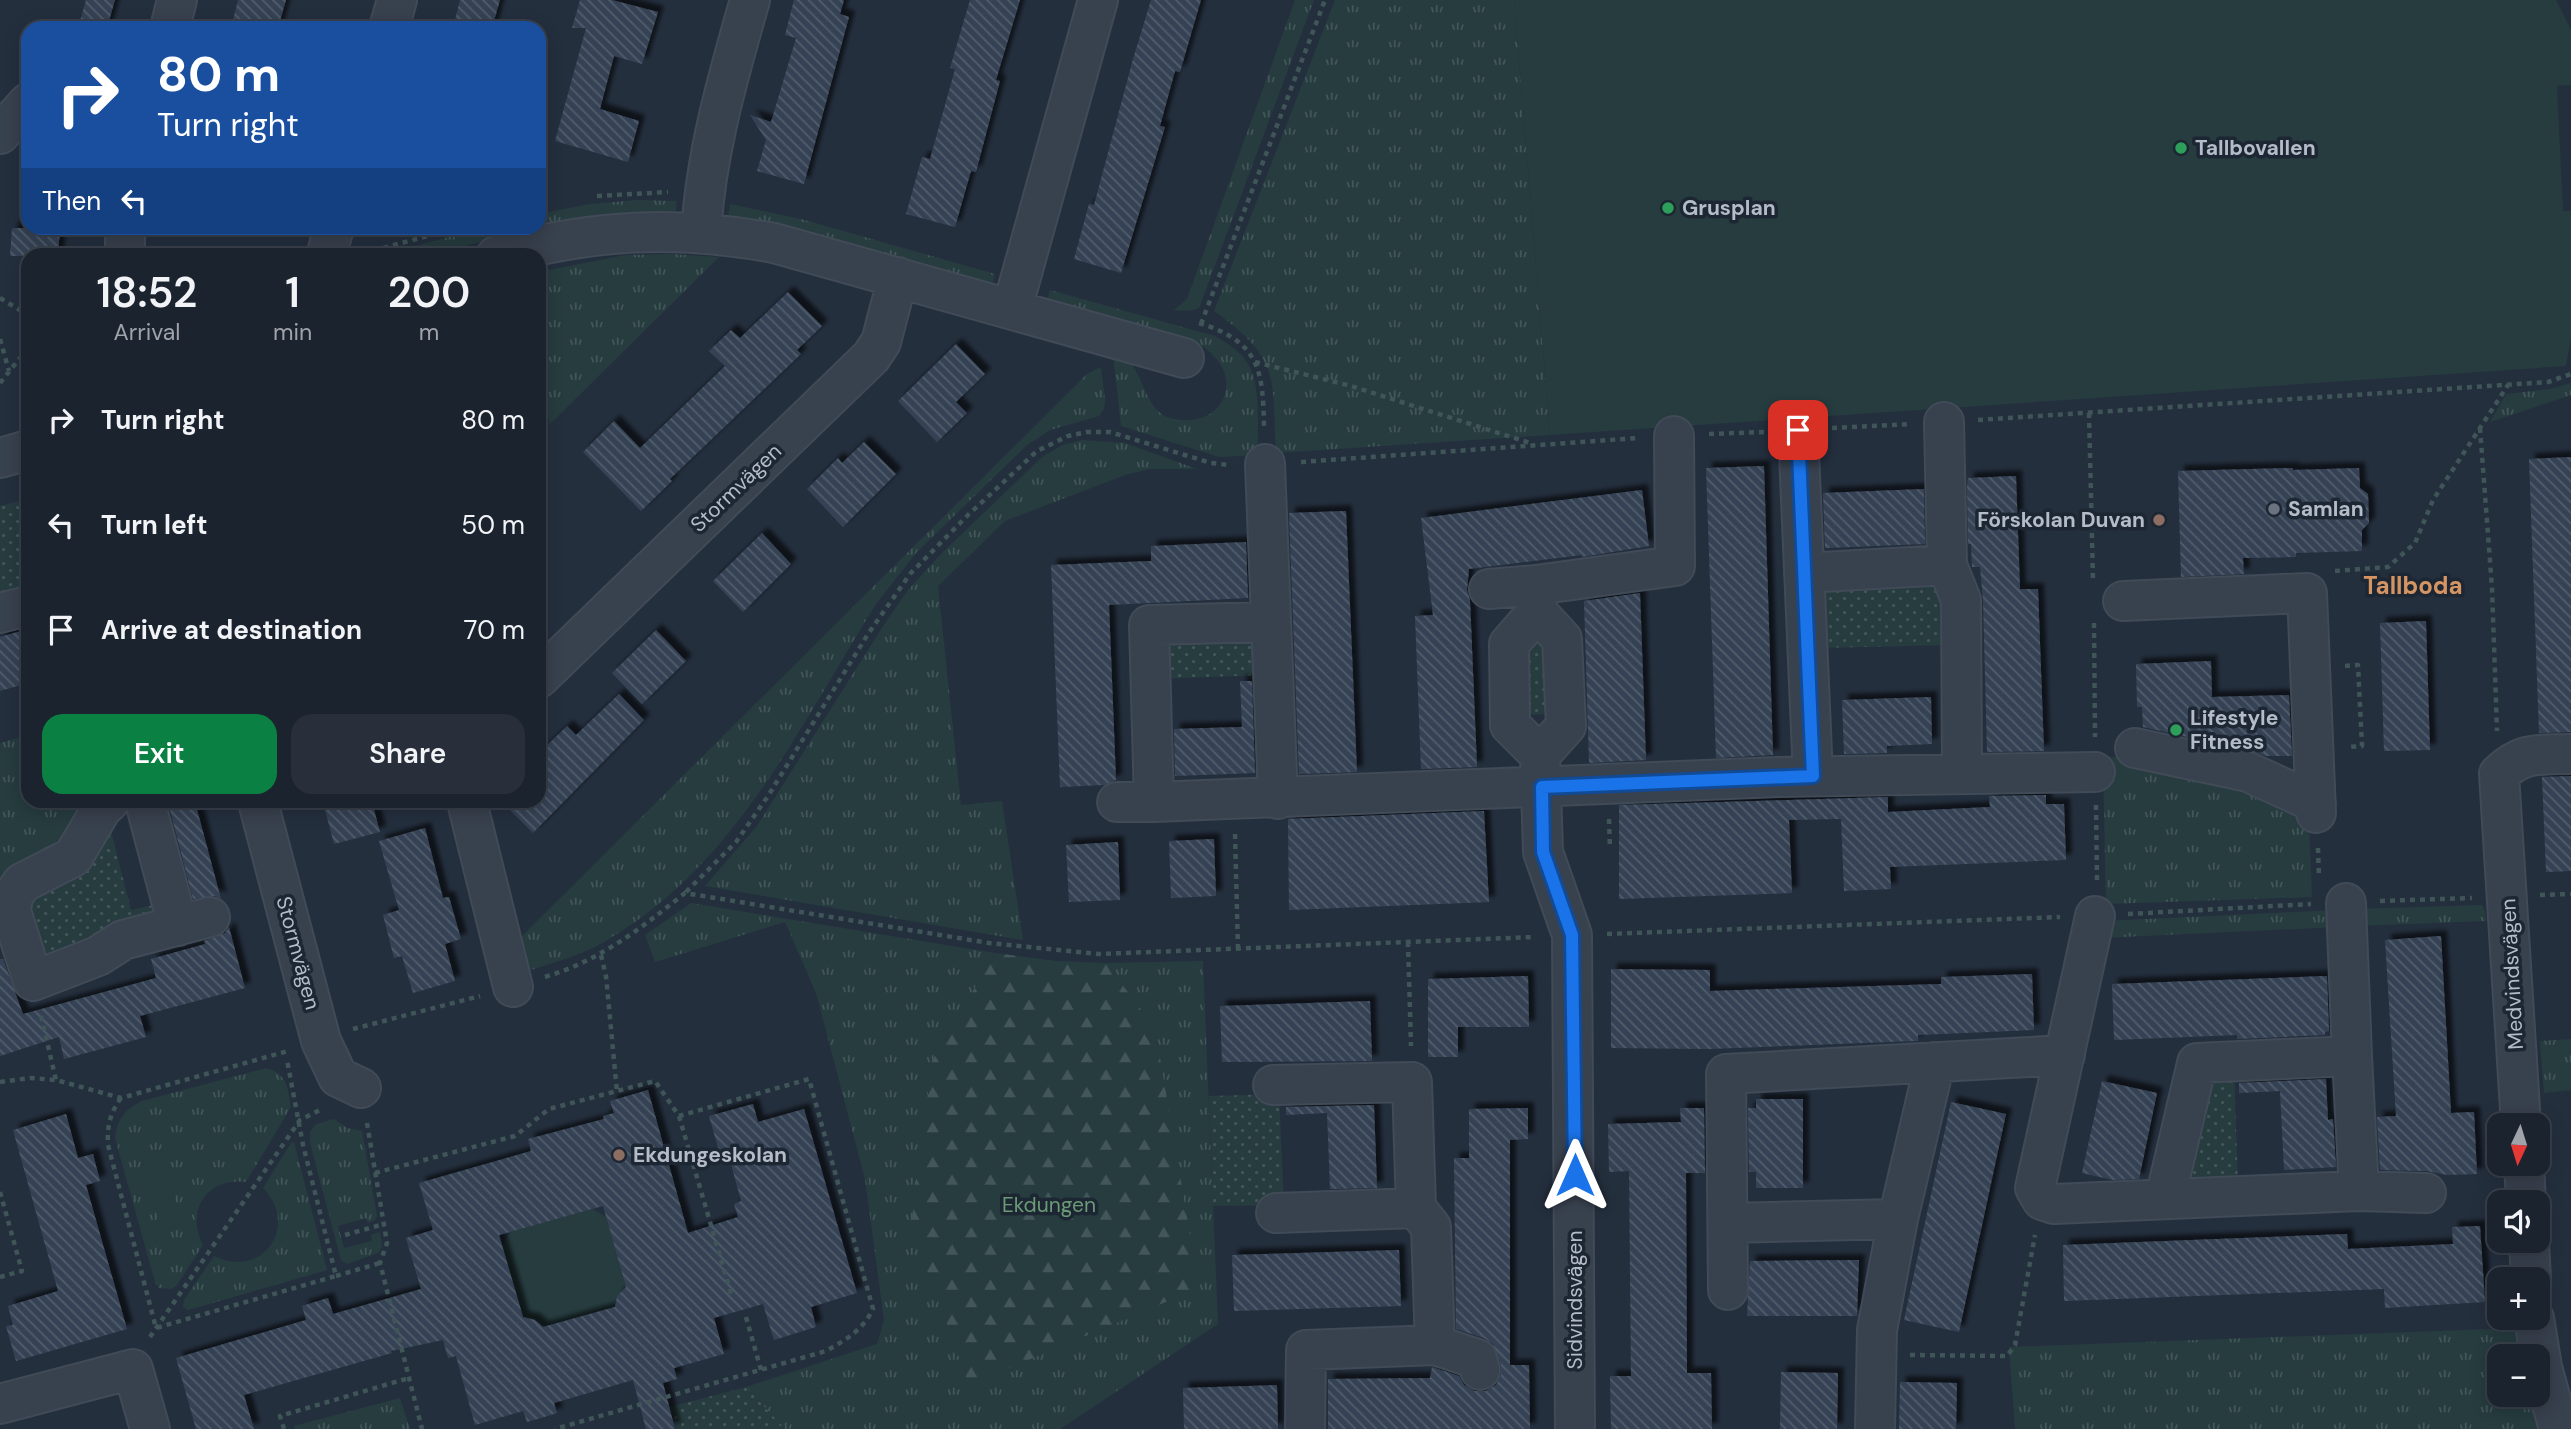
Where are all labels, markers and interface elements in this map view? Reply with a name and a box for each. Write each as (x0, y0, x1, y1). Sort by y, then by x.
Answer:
text: 80 m (157, 42, 280, 106)
icon: right (42, 49, 133, 140)
text: Turn right (157, 104, 299, 146)
place label: Tallbovallen (2195, 134, 2316, 162)
marker: Tallbovallen (2173, 140, 2189, 156)
icon: left (115, 182, 153, 220)
text: Then (42, 184, 101, 218)
place label: Grusplan (1682, 194, 1776, 222)
marker: Grusplan (1660, 200, 1676, 216)
text: 18:52 (97, 265, 197, 320)
text: 1 (285, 265, 300, 320)
text: 200 (388, 265, 470, 320)
text: Arrival (113, 317, 180, 347)
text: min (273, 317, 312, 347)
text: m (419, 317, 439, 347)
pin (1768, 400, 1828, 460)
icon: right (42, 401, 80, 439)
text: Turn right (101, 403, 225, 437)
text: 80 m (461, 403, 525, 437)
icon: arrive (1779, 411, 1817, 449)
street label: Stormvägen (685, 438, 787, 538)
place label: Samlan (2288, 495, 2364, 523)
marker: Samlan (2266, 501, 2282, 517)
icon: left (42, 506, 80, 544)
place label: Förskolan Duvan (1977, 506, 2145, 534)
text: Turn left (101, 508, 208, 542)
text: 50 m (461, 508, 525, 542)
marker: Förskolan Duvan (2151, 512, 2167, 528)
district label: Tallboda (2363, 570, 2463, 601)
icon: arrive (42, 611, 80, 649)
text: Arrive at destination (101, 613, 362, 647)
text: 70 m (464, 613, 525, 647)
place label: Lifestyle Fitness (2190, 704, 2278, 756)
button: Exit (42, 714, 277, 794)
button: Share (291, 714, 525, 794)
marker: Lifestyle Fitness (2168, 722, 2184, 738)
street label: Stormvägen (269, 893, 327, 1013)
street label: Medvindsvägen (2494, 898, 2530, 1050)
north arrow (2487, 1113, 2550, 1176)
map controls (2487, 1113, 2550, 1407)
position arrow (1538, 1138, 1612, 1212)
place label: Ekdungeskolan (633, 1141, 787, 1169)
marker: Ekdungeskolan (611, 1147, 627, 1163)
button: sound (2487, 1190, 2550, 1253)
park label: Ekdungen (1002, 1191, 1096, 1219)
street label: Sidvindsvägen (1561, 1231, 1589, 1369)
button: + (2487, 1267, 2550, 1330)
button: − (2487, 1344, 2550, 1407)

